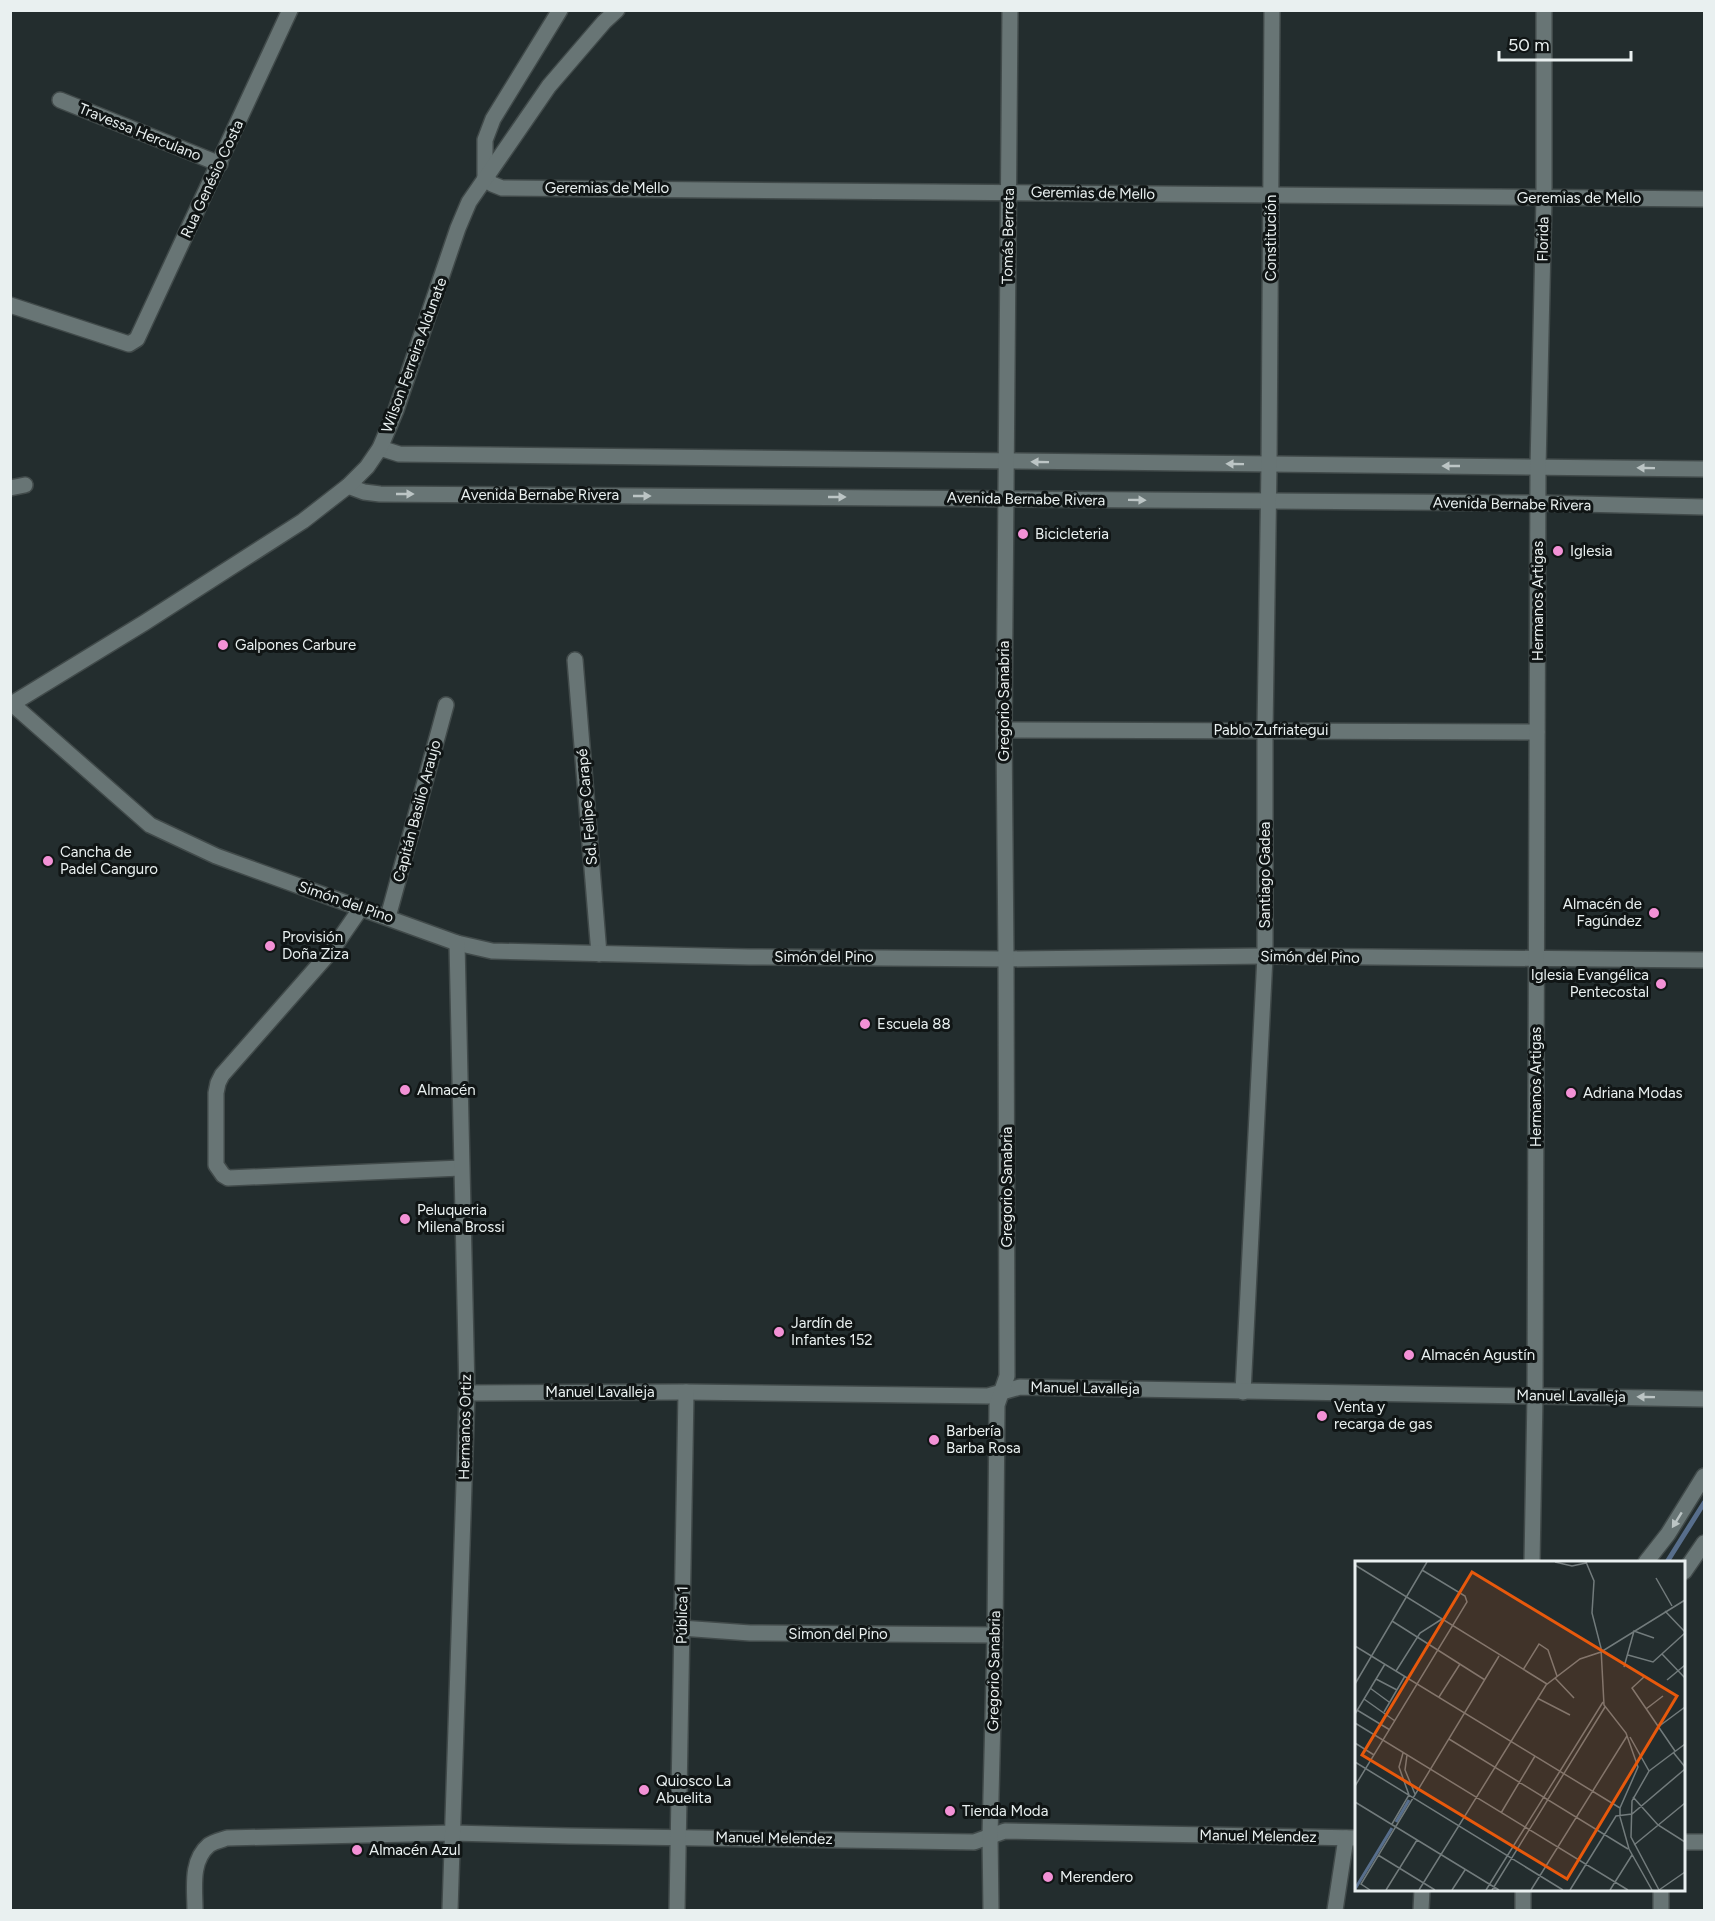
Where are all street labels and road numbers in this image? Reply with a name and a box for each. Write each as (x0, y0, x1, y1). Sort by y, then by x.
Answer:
street label: Travessa Herculano (76, 99, 204, 165)
street label: Rua Genésio Costa (177, 117, 247, 241)
street label: Geremias de Mello (545, 179, 669, 197)
street label: Geremias de Mello (1031, 183, 1156, 203)
street label: Tomás Berreta (998, 188, 1018, 284)
street label: Geremias de Mello (1517, 189, 1641, 207)
street label: Constitución (1262, 195, 1280, 281)
street label: Florida (1534, 216, 1552, 262)
street label: Wilson Ferreira Aldunate (378, 275, 450, 435)
street label: Avenida Bernabe Rivera (461, 486, 619, 504)
street label: Avenida Bernabe Rivera (947, 489, 1105, 509)
street label: Avenida Bernabe Rivera (1433, 494, 1591, 514)
street label: Hermanos Artigas (1529, 541, 1547, 661)
street label: Gregorio Sanabria (995, 641, 1013, 762)
street label: Pablo Zufriategui (1214, 721, 1328, 739)
street label: Capitán Basilio Araujo (389, 738, 445, 884)
street label: Sd. Felipe Carapé (573, 748, 601, 866)
street label: Santiago Gadea (1256, 822, 1274, 928)
street label: Simón del Pino (296, 877, 396, 927)
street label: Simón del Pino (1260, 947, 1360, 967)
street label: Simón del Pino (774, 948, 874, 966)
street label: Hermanos Artigas (1527, 1027, 1545, 1147)
street label: Gregorio Sanabria (998, 1127, 1016, 1248)
street label: Hermanos Ortiz (455, 1374, 475, 1480)
street label: Manuel Lavalleja (1030, 1378, 1140, 1398)
street label: Manuel Lavalleja (545, 1383, 655, 1401)
street label: Manuel Lavalleja (1516, 1386, 1626, 1406)
street label: Pública 1 (672, 1586, 692, 1644)
street label: Gregorio Sanabria (984, 1610, 1004, 1732)
street label: Simon del Pino (788, 1625, 888, 1643)
street label: Manuel Melendez (1199, 1826, 1317, 1846)
street label: Manuel Melendez (715, 1828, 833, 1848)

